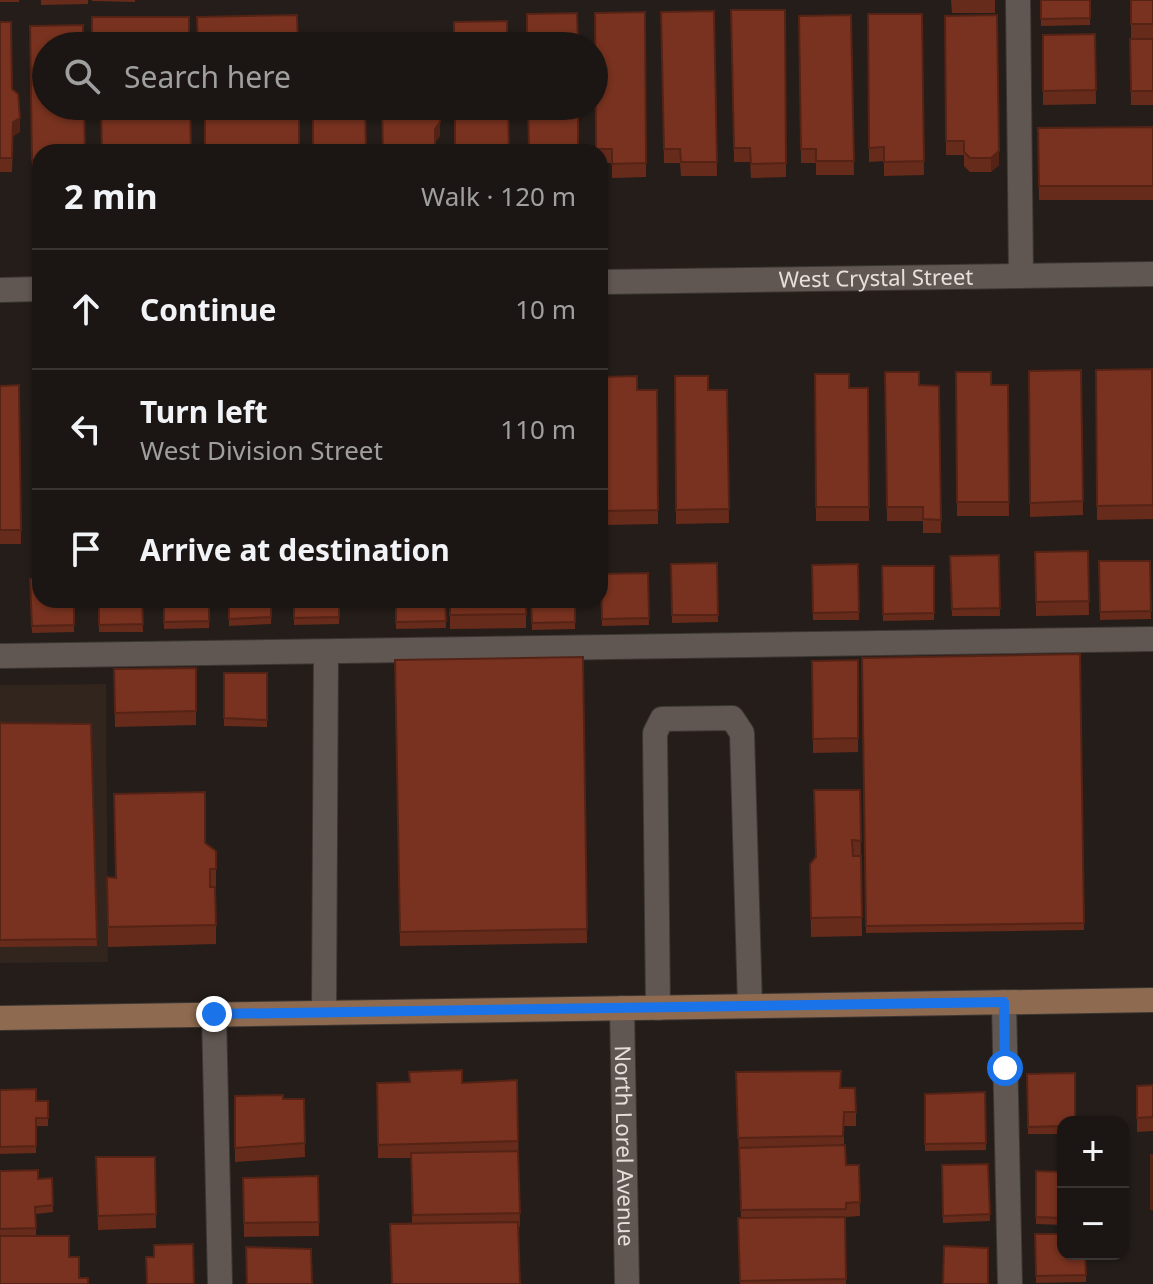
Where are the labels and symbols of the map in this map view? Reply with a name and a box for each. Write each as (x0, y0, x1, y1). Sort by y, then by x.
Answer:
street label: West Crystal Street (778, 261, 974, 293)
route end (196, 996, 232, 1032)
street label: North Lorel Avenue (609, 1045, 642, 1247)
route start (987, 1050, 1023, 1086)

